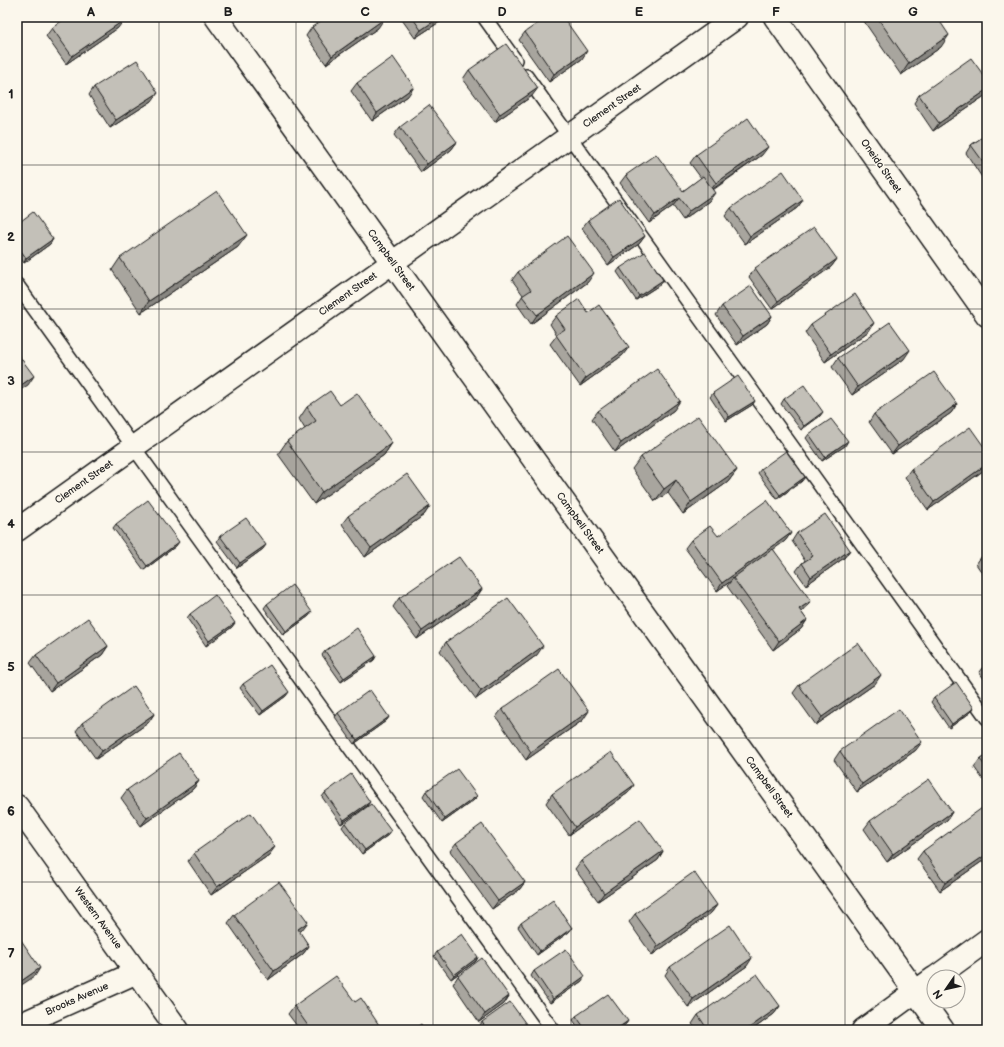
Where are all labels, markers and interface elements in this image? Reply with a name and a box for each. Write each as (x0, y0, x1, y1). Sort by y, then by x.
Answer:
text: A (86, 4, 95, 20)
text: B (223, 4, 233, 20)
text: C (360, 4, 370, 20)
text: D (497, 4, 507, 20)
text: E (635, 4, 644, 20)
text: F (772, 4, 780, 20)
text: G (908, 4, 918, 20)
street label: Clement Street (581, 82, 643, 130)
text: 1 (8, 86, 14, 102)
street label: Oneida Street (858, 137, 904, 195)
street label: Campbell Street (365, 227, 417, 293)
text: 2 (7, 229, 15, 245)
street label: Clement Street (317, 270, 379, 318)
text: 3 (7, 373, 15, 389)
street label: Clement Street (53, 458, 115, 506)
street label: Campbell Street (554, 490, 606, 556)
text: 4 (7, 516, 15, 532)
text: 5 (7, 659, 15, 675)
street label: Campbell Street (743, 754, 795, 820)
text: 6 (7, 803, 15, 819)
street label: Western Avenue (72, 885, 125, 951)
text: 7 (7, 946, 15, 962)
north arrow (926, 969, 966, 1009)
street label: Brooks Avenue (44, 980, 110, 1018)
text: N (930, 987, 946, 1001)

